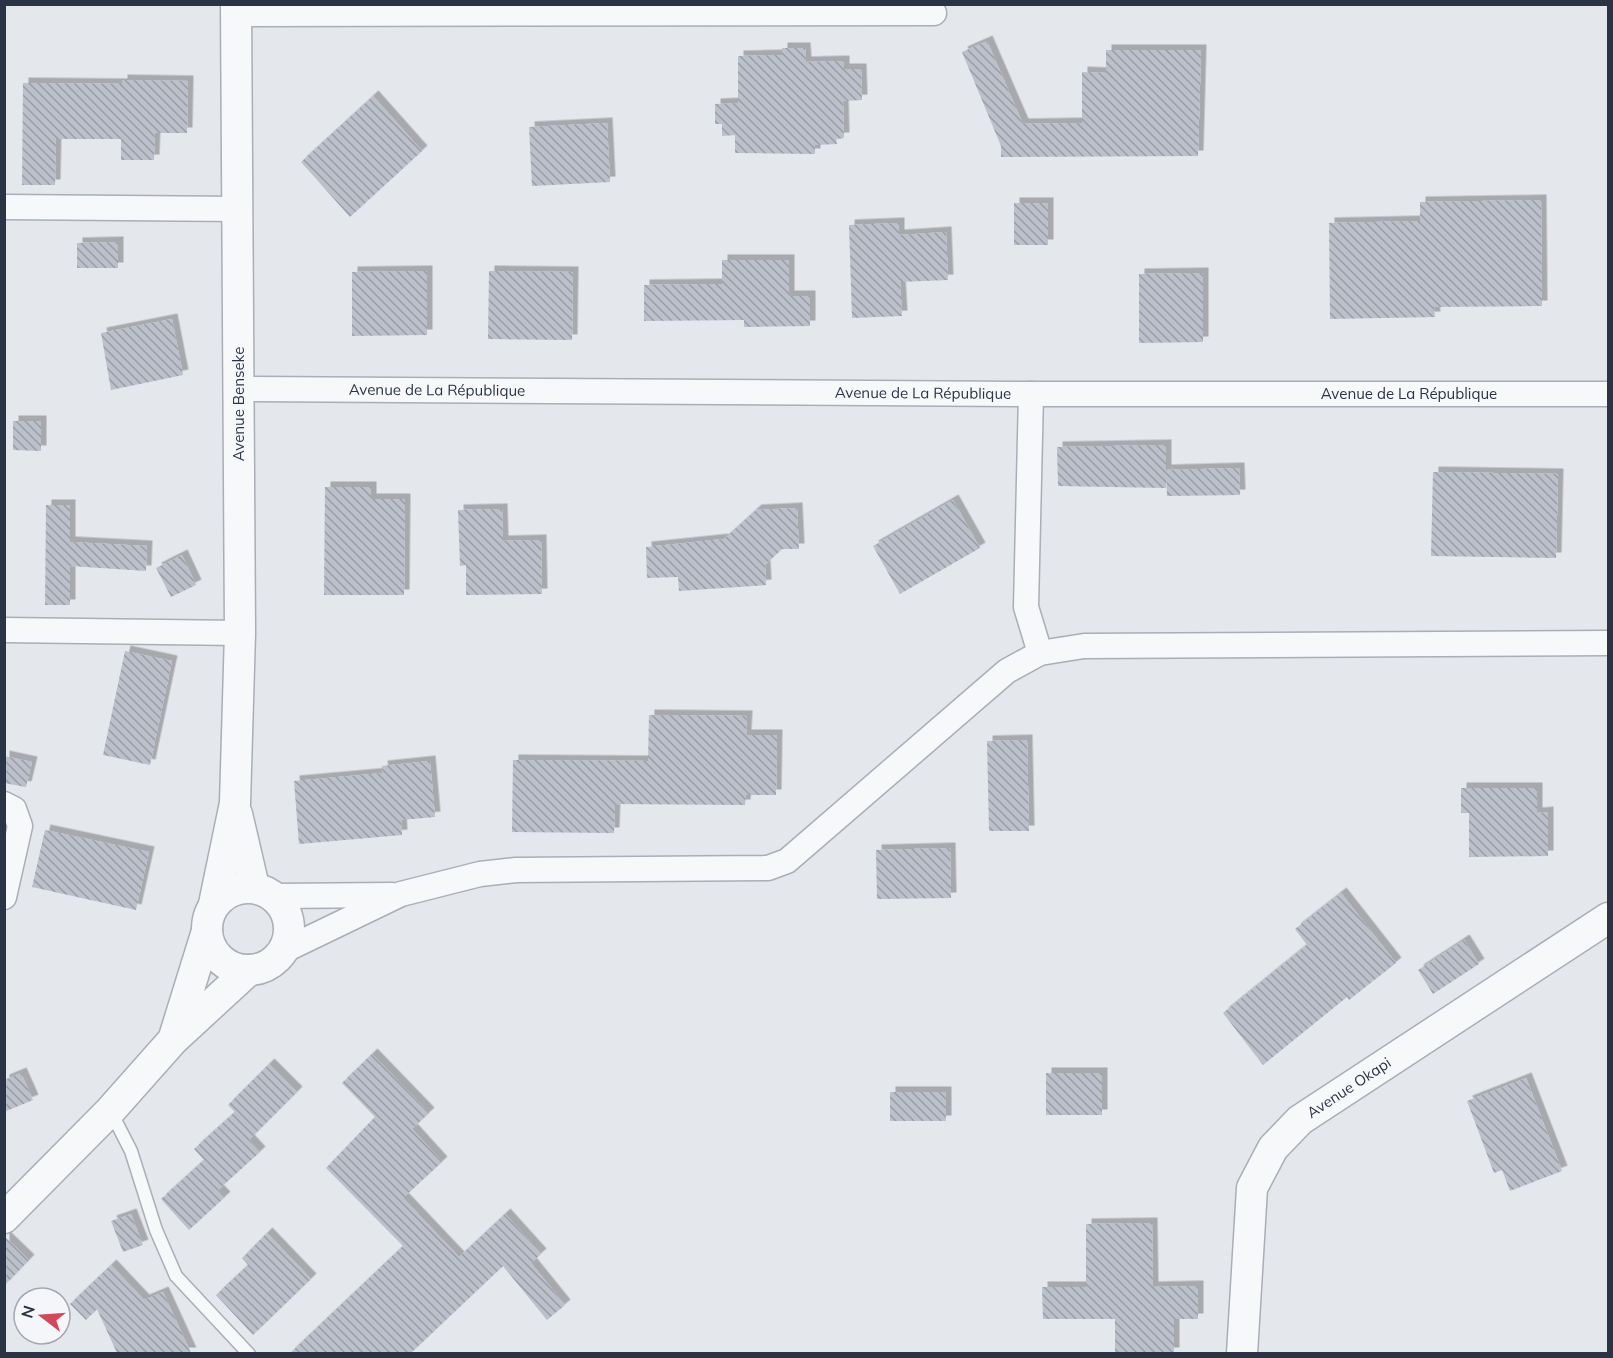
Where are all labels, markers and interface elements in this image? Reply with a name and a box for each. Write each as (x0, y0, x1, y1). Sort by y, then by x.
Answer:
street label: Avenue Benseke (229, 347, 248, 461)
street label: Avenue de La République (349, 380, 525, 400)
street label: Avenue de La République (835, 383, 1011, 403)
street label: Avenue de La République (1321, 384, 1497, 403)
street label: Avenue Okapi (1303, 1053, 1395, 1122)
north arrow (12, 1286, 72, 1346)
text: N (16, 1303, 39, 1320)

